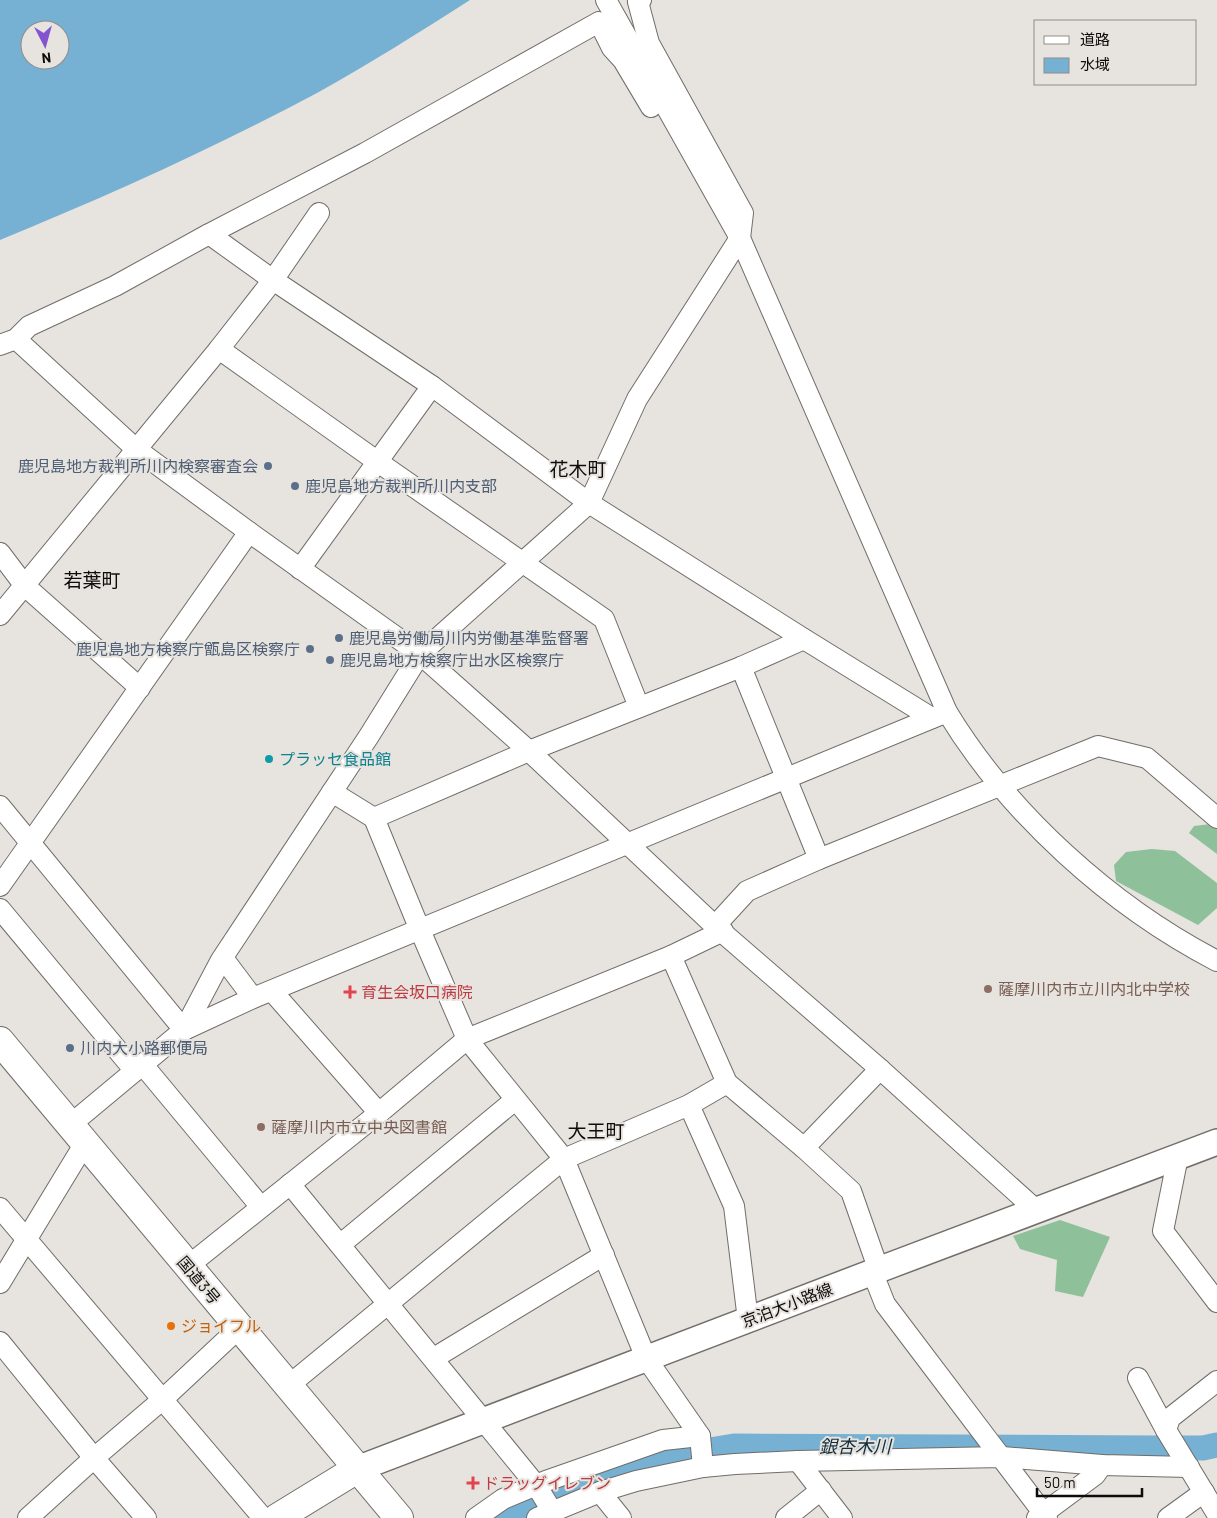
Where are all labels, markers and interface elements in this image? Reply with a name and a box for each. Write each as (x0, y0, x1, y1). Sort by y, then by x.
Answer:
north arrow (20, 20, 70, 70)
legend (1034, 20, 1197, 85)
text: 道路 (1080, 30, 1110, 48)
text: N (41, 49, 52, 67)
text: 水域 (1080, 55, 1110, 73)
place label: 鹿児島地方裁判所川内検察審査会 (18, 456, 258, 475)
district label: 花木町 (549, 457, 607, 480)
marker: 鹿児島地方裁判所川内検察審査会 (262, 460, 274, 472)
place label: 鹿児島地方裁判所川内支部 (305, 476, 497, 495)
marker: 鹿児島地方裁判所川内支部 (289, 480, 301, 492)
district label: 若葉町 (63, 568, 121, 591)
place label: 鹿児島労働局川内労働基準監督署 (349, 628, 589, 647)
marker: 鹿児島労働局川内労働基準監督署 (333, 632, 345, 644)
place label: 鹿児島地方検察庁甑島区検察庁 (76, 639, 300, 658)
marker: 鹿児島地方検察庁甑島区検察庁 (304, 643, 316, 655)
place label: 鹿児島地方検察庁出水区検察庁 (340, 650, 564, 669)
marker: 鹿児島地方検察庁出水区検察庁 (324, 654, 336, 666)
place label: プラッセ食品館 (279, 749, 391, 768)
marker: プラッセ食品館 (263, 753, 275, 765)
place label: 薩摩川内市立川内北中学校 (998, 979, 1190, 998)
place label: 育生会坂口病院 (361, 982, 473, 1001)
marker: 薩摩川内市立川内北中学校 (982, 983, 994, 995)
marker: 育生会坂口病院 (343, 985, 357, 999)
place label: 川内大小路郵便局 (80, 1038, 208, 1057)
marker: 川内大小路郵便局 (64, 1042, 76, 1054)
place label: 薩摩川内市立中央図書館 (271, 1117, 447, 1136)
district label: 大王町 (567, 1119, 625, 1142)
marker: 薩摩川内市立中央図書館 (255, 1121, 267, 1133)
street label: 国道3号 (174, 1252, 225, 1307)
street label: 京泊大小路線 (739, 1278, 835, 1331)
place label: ジョイフル (181, 1316, 261, 1335)
marker: ジョイフル (165, 1320, 177, 1332)
water label: 銀杏木川 (819, 1435, 893, 1457)
scale bar (1037, 1466, 1142, 1498)
place label: ドラッグイレブン (483, 1473, 611, 1492)
text: 50 m (1044, 1473, 1076, 1491)
marker: ドラッグイレブン (467, 1477, 479, 1489)

